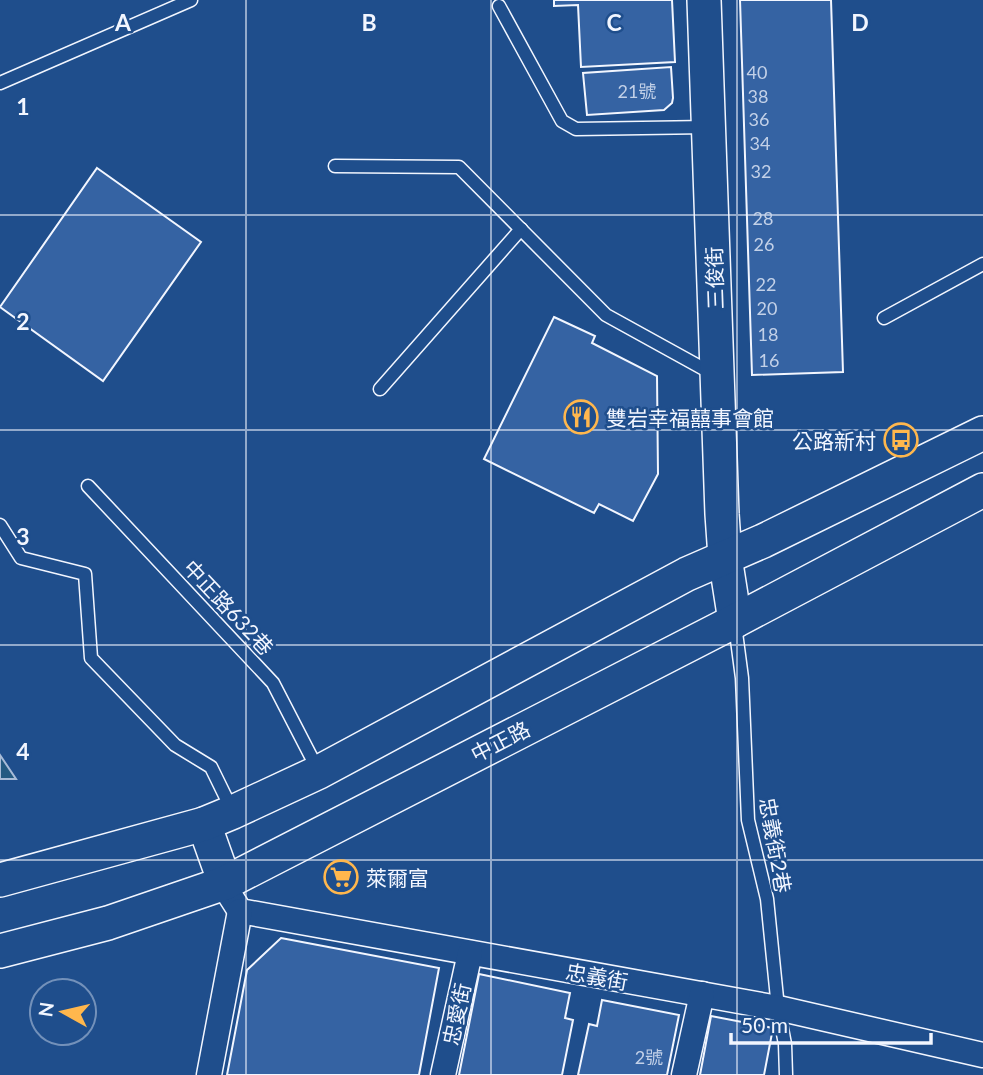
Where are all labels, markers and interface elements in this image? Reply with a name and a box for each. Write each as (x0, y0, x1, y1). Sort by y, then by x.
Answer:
text: A (114, 8, 132, 36)
text: B (361, 8, 377, 36)
text: C (606, 8, 622, 36)
text: D (851, 8, 869, 36)
house number: 40 (747, 61, 767, 83)
house number: 21號 (618, 80, 656, 102)
house number: 38 (748, 85, 768, 107)
text: 1 (16, 92, 30, 120)
house number: 36 (749, 108, 769, 130)
house number: 34 (750, 132, 770, 154)
house number: 32 (751, 160, 771, 182)
house number: 28 (753, 207, 773, 229)
house number: 26 (754, 233, 774, 255)
street label: 三俊街 (700, 246, 728, 310)
house number: 22 (756, 273, 776, 295)
house number: 20 (757, 297, 777, 319)
text: 2 (16, 307, 30, 335)
house number: 18 (758, 323, 778, 345)
house number: 16 (759, 349, 779, 371)
restaurant icon: 雙岩幸福囍事會館 (562, 398, 600, 436)
place label: 雙岩幸福囍事會館 (606, 405, 774, 430)
bus stop icon: 公路新村 (882, 421, 920, 459)
place label: 公路新村 (792, 428, 876, 453)
text: 3 (16, 522, 30, 550)
street label: 中正路632巷 (179, 554, 279, 660)
street label: 中正路 (466, 716, 534, 766)
text: 4 (16, 737, 30, 765)
street label: 忠義街2巷 (755, 795, 797, 895)
supermarket icon: 萊爾富 (322, 858, 360, 896)
place label: 萊爾富 (366, 865, 429, 890)
street label: 忠義街 (564, 958, 630, 994)
north arrow (28, 977, 98, 1047)
street label: 忠愛街 (437, 981, 475, 1047)
text: N (33, 1001, 58, 1018)
scale bar (731, 1002, 930, 1046)
text: 50 m (741, 1012, 788, 1037)
house number: 2號 (635, 1046, 663, 1068)

